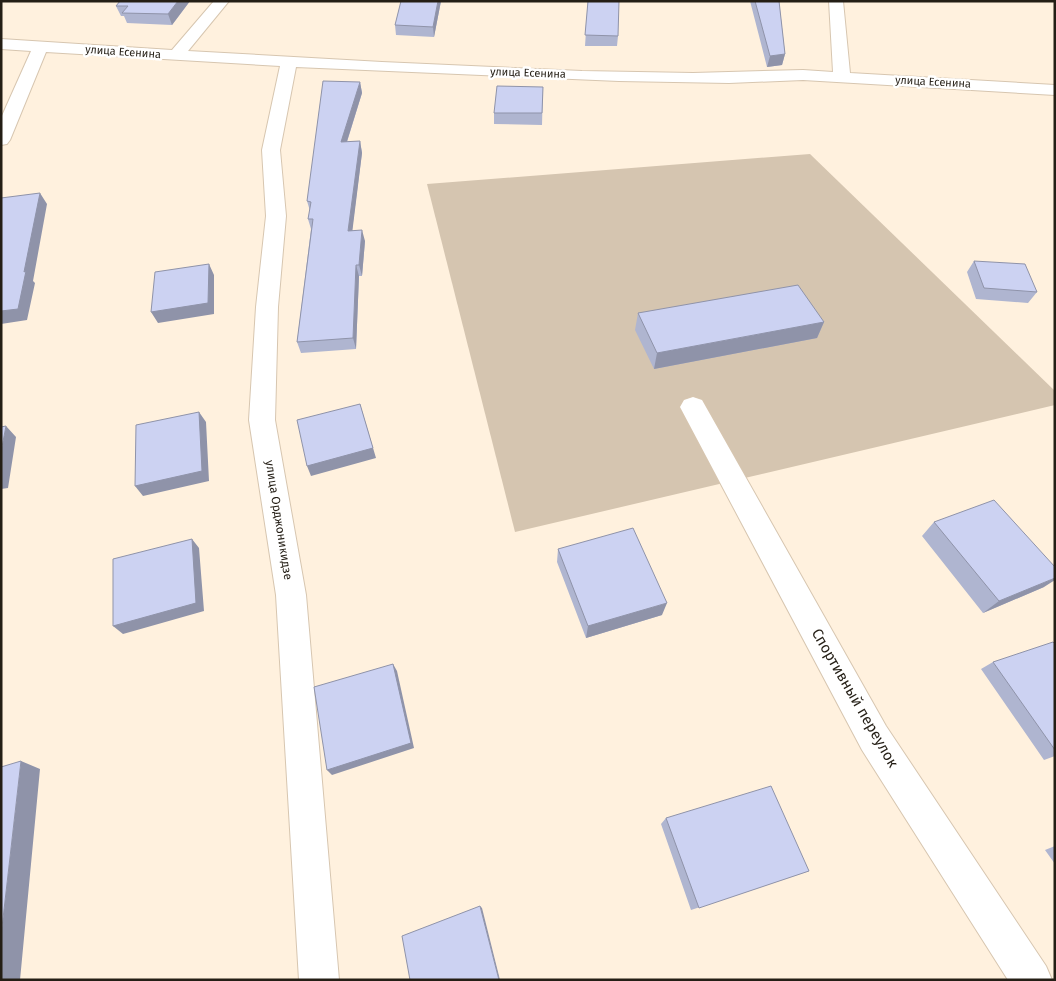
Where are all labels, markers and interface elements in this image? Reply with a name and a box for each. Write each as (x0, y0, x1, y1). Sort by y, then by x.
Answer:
street label: улица Есенина (85, 43, 161, 61)
street label: улица Есенина (490, 65, 566, 81)
street label: улица Есенина (895, 74, 971, 90)
street label: улица Орджоникидзе (263, 459, 295, 581)
street label: Спортивный переулок (808, 625, 902, 771)

